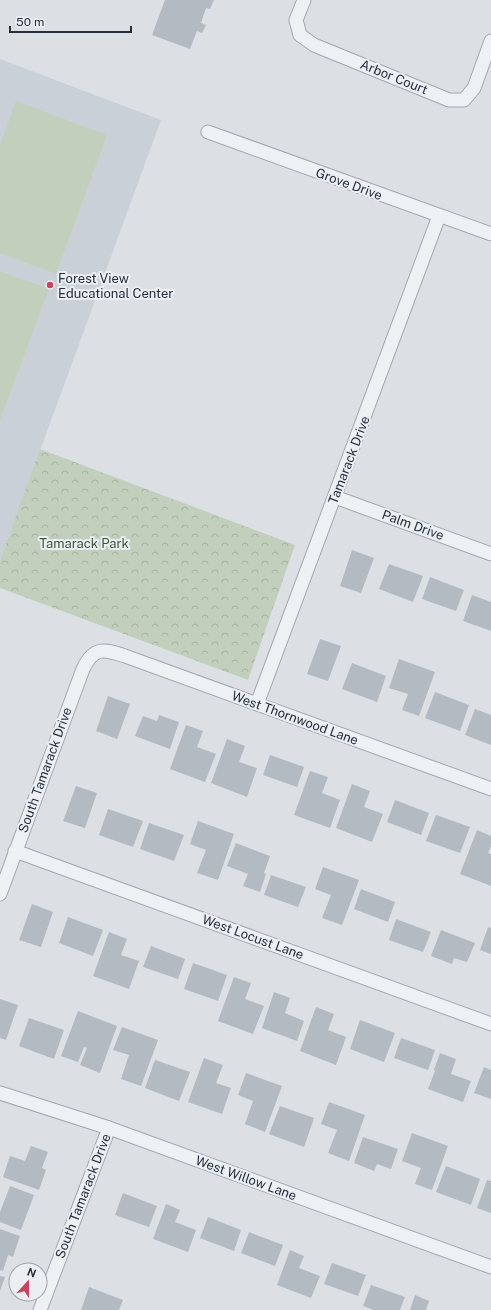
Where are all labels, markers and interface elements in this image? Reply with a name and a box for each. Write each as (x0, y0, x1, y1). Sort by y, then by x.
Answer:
scale bar (10, 8, 131, 34)
text: 50 m (16, 15, 44, 29)
street label: Arbor Court (358, 57, 430, 97)
street label: Grove Drive (314, 165, 384, 203)
place label: Forest View Educational Center (58, 271, 173, 301)
marker: Forest View Educational Center (45, 280, 55, 290)
street label: Tamarack Drive (325, 414, 373, 506)
street label: Palm Drive (380, 507, 446, 543)
park label: Tamarack Park (39, 536, 129, 551)
street label: West Thornwood Lane (230, 688, 360, 748)
street label: South Tamarack Drive (15, 705, 75, 835)
street label: West Locust Lane (200, 912, 306, 962)
street label: South Tamarack Drive (52, 1131, 114, 1261)
street label: West Willow Lane (193, 1153, 299, 1203)
north arrow (8, 1262, 48, 1302)
text: N (25, 1266, 38, 1280)

